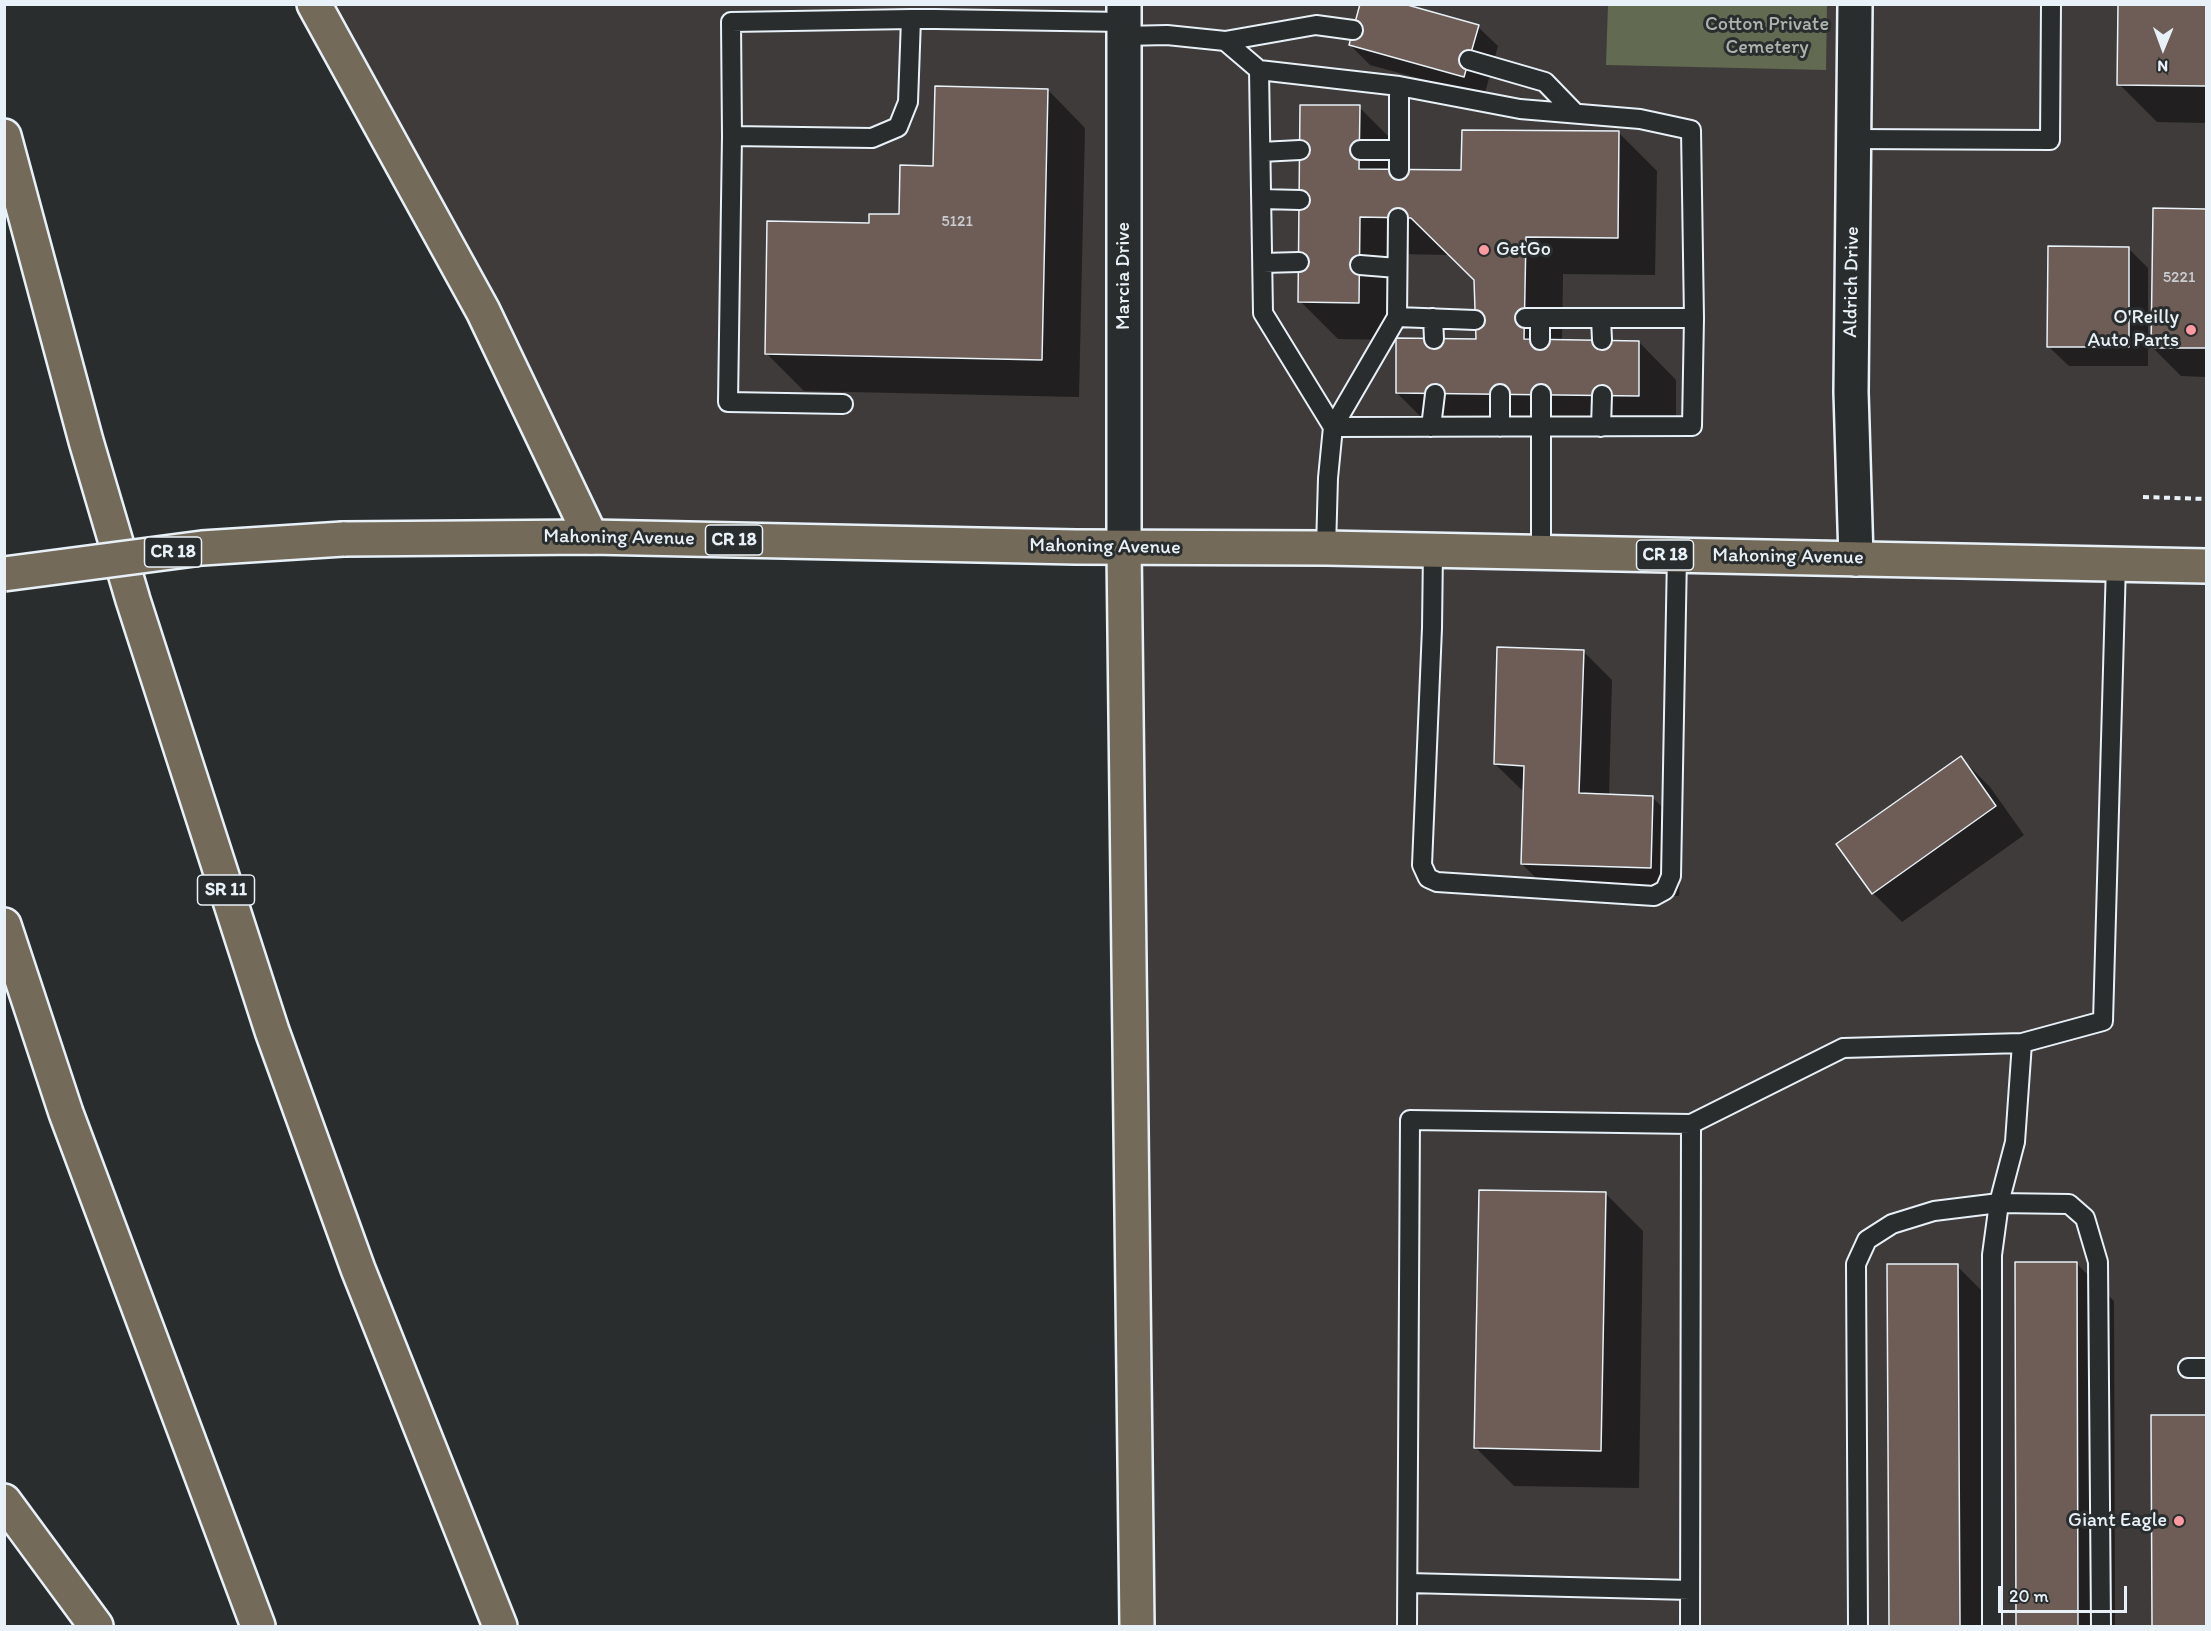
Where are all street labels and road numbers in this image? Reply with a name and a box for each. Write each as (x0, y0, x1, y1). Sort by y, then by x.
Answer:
street label: Marcia Drive (1112, 222, 1136, 330)
street label: Aldrich Drive (1839, 226, 1865, 338)
street label: Mahoning Avenue (543, 525, 695, 551)
road number: CR 18 (706, 525, 762, 555)
street label: Mahoning Avenue (1029, 534, 1181, 560)
road number: CR 18 (144, 537, 201, 567)
road number: CR 18 (1636, 540, 1694, 570)
street label: Mahoning Avenue (1712, 544, 1864, 570)
road number: SR 11 (198, 875, 254, 905)

